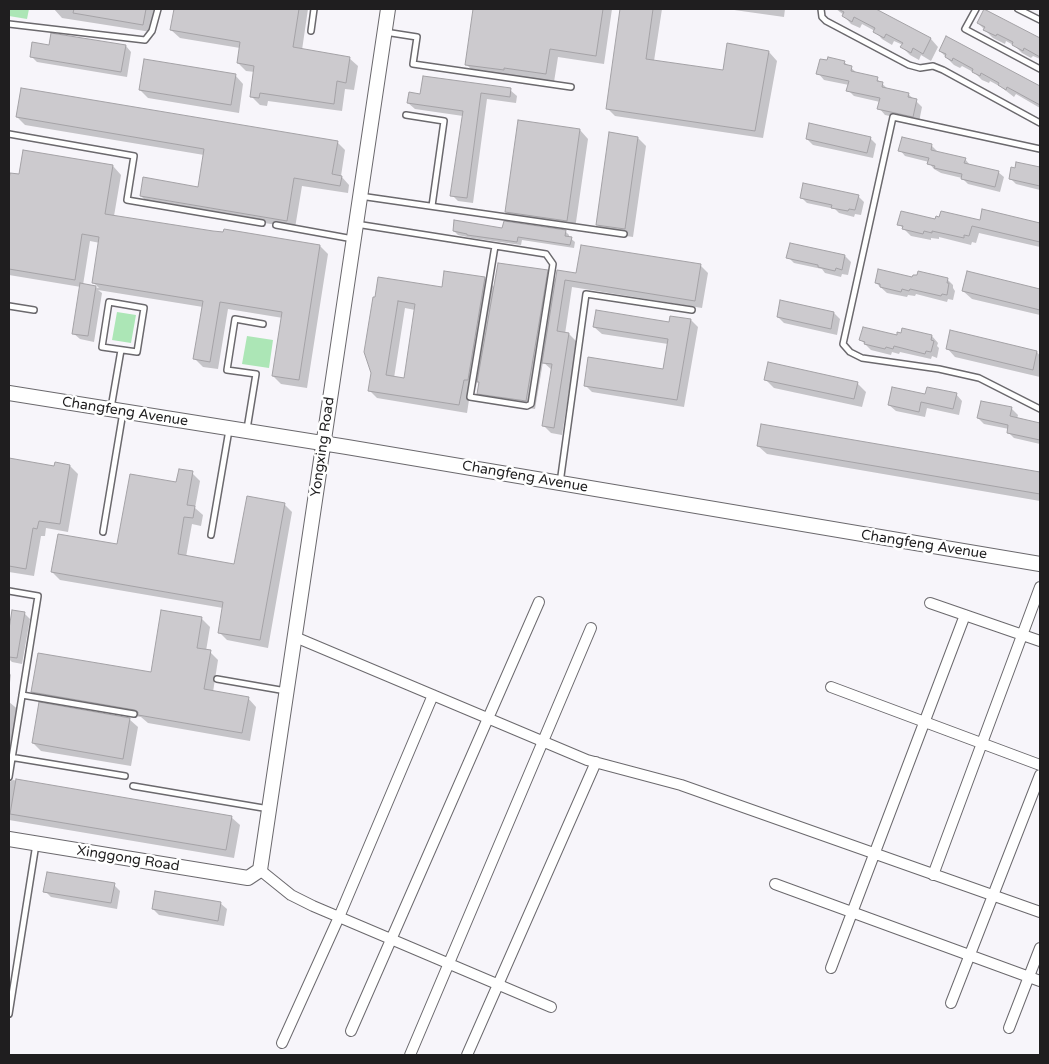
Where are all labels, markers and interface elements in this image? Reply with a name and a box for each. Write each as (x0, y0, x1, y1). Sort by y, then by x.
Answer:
street label: Changfeng Avenue (61, 394, 189, 430)
street label: Yongxing Road (308, 396, 338, 498)
street label: Changfeng Avenue (461, 458, 589, 496)
street label: Changfeng Avenue (860, 527, 988, 563)
street label: Xinggong Road (75, 843, 181, 875)

